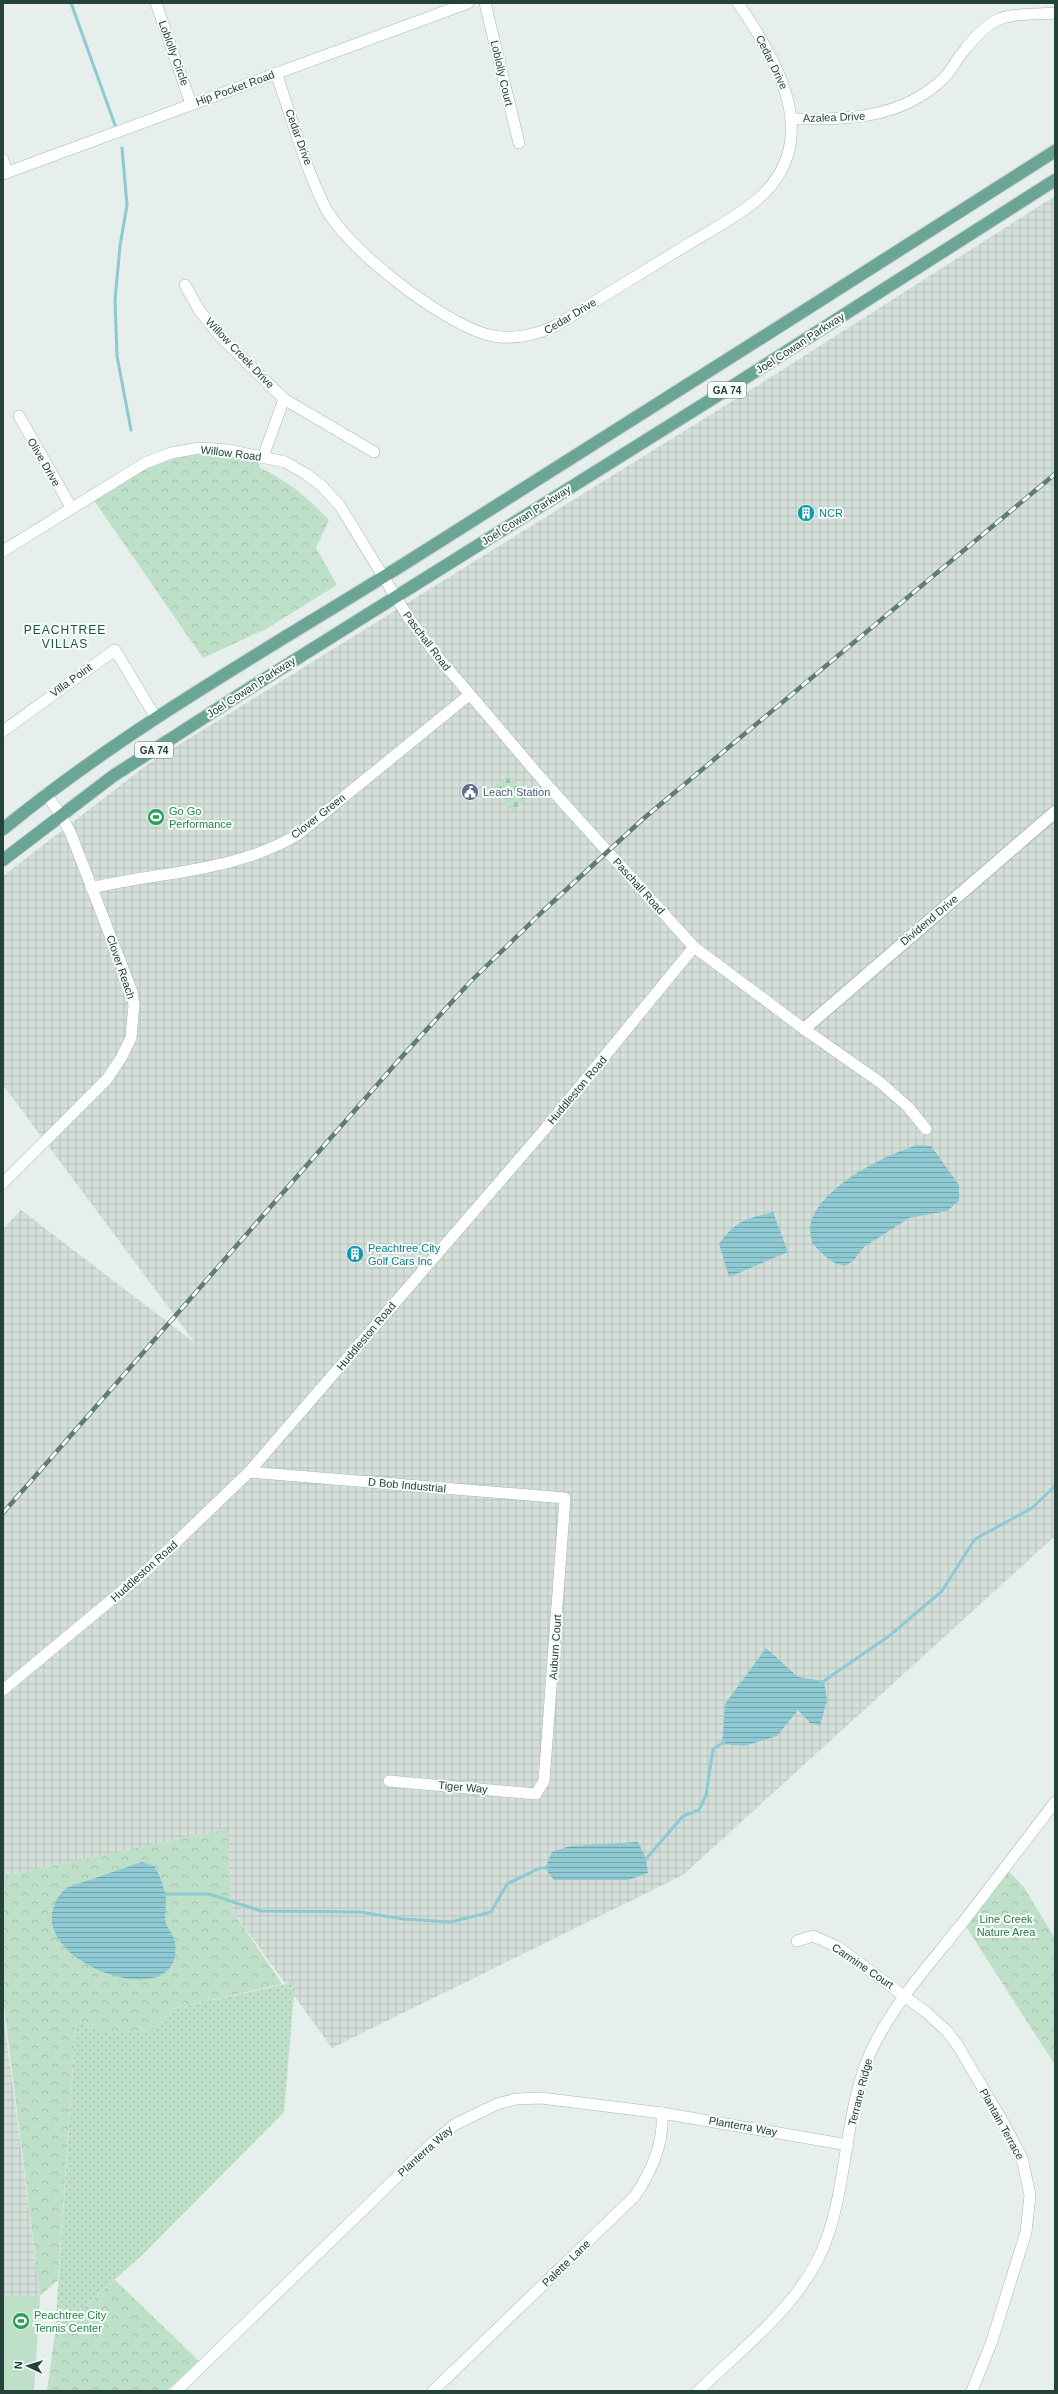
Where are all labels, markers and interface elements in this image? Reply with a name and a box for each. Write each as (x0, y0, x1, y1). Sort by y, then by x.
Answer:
street label: Loblolly Circle (157, 19, 191, 87)
street label: Cedar Drive (754, 33, 790, 91)
street label: Loblolly Court (489, 39, 515, 107)
street label: Hip Pocket Road (194, 68, 276, 108)
street label: Cedar Drive (283, 107, 315, 167)
street label: Azalea Drive (803, 110, 865, 124)
street label: Cedar Drive (542, 296, 598, 336)
street label: Joel Cowan Parkway (754, 310, 847, 376)
street label: Willow Creek Drive (203, 315, 277, 391)
road number: GA 74 (708, 382, 746, 398)
street label: Olive Drive (25, 436, 63, 488)
street label: Willow Road (200, 443, 262, 463)
street label: Joel Cowan Parkway (479, 482, 573, 547)
building icon: NCR (796, 503, 816, 523)
place label: NCR (819, 507, 843, 519)
street label: Paschall Road (401, 609, 453, 673)
district label: PEACHTREE VILLAS (24, 623, 106, 651)
street label: Joel Cowan Parkway (205, 654, 298, 720)
street label: Villa Point (48, 661, 94, 699)
road number: GA 74 (135, 742, 173, 758)
public building icon: Leach Station (460, 782, 480, 802)
place label: Leach Station (483, 786, 550, 798)
street label: Clover Green (289, 791, 347, 841)
place label: Go Go Performance (169, 805, 232, 830)
sports icon: Go Go Performance (146, 807, 166, 827)
street label: Paschall Road (611, 856, 667, 916)
street label: Dividend Drive (898, 892, 960, 948)
street label: Clover Reach (104, 934, 138, 1000)
street label: Huddleston Road (545, 1054, 609, 1126)
place label: Peachtree City Golf Cars Inc (368, 1242, 441, 1267)
building icon: Peachtree City Golf Cars Inc (345, 1244, 365, 1264)
street label: Huddleston Road (334, 1300, 398, 1372)
street label: D Bob Industrial (367, 1476, 447, 1494)
street label: Huddleston Road (108, 1538, 180, 1604)
street label: Auburn Court (547, 1614, 563, 1680)
street label: Tiger Way (438, 1779, 489, 1795)
park label: Line Creek Nature Area (977, 1913, 1036, 1938)
street label: Carmine Court (830, 1941, 896, 1991)
street label: Terrane Ridge (846, 2057, 874, 2127)
street label: Plantain Terrace (978, 2086, 1026, 2162)
street label: Planterra Way (708, 2114, 779, 2138)
street label: Planterra Way (395, 2123, 455, 2179)
street label: Palette Lane (540, 2237, 592, 2289)
place label: Peachtree City Tennis Center (34, 2309, 107, 2334)
sports icon: Peachtree City Tennis Center (11, 2311, 31, 2331)
north arrow (8, 2346, 48, 2386)
text: N (12, 2361, 24, 2370)

